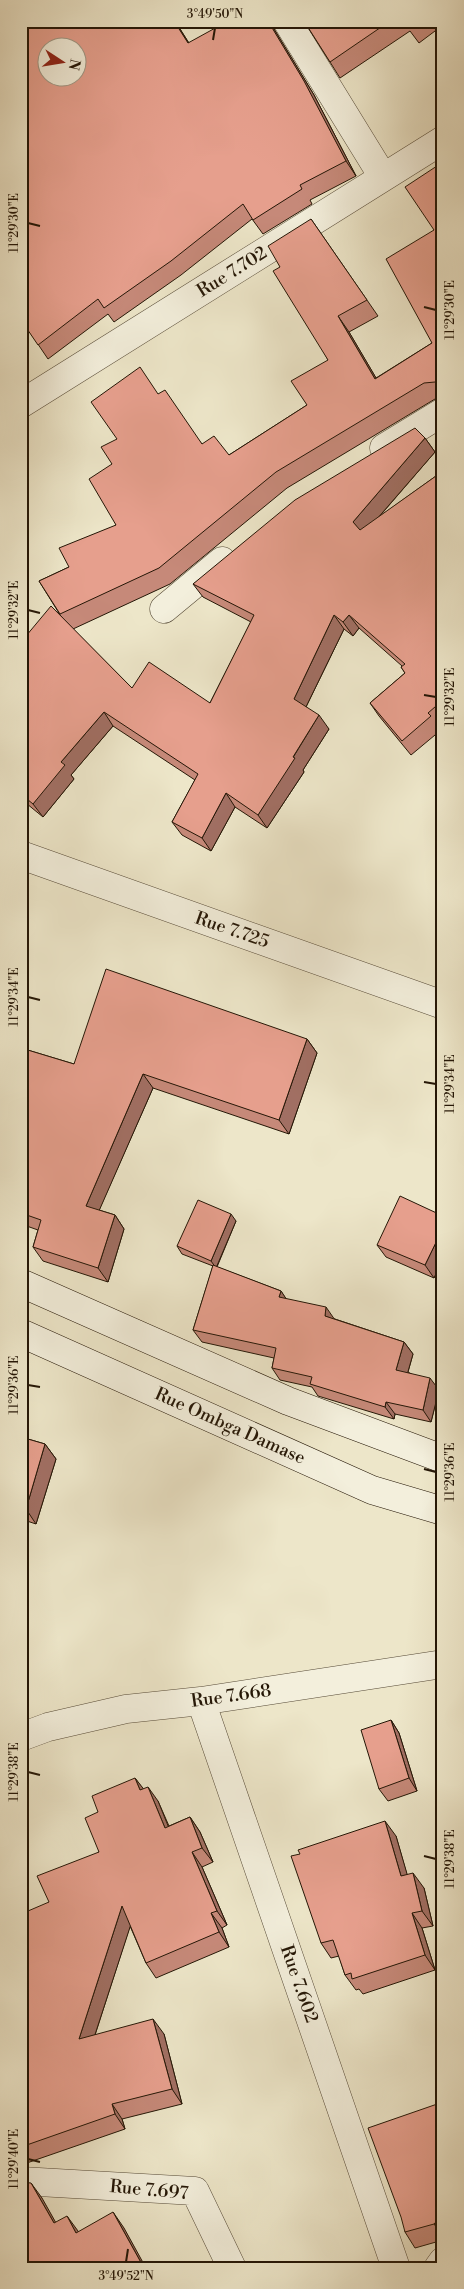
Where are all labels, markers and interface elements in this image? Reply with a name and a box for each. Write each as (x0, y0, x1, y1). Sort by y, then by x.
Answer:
text: 3°49'50"N (187, 7, 243, 22)
north arrow (38, 38, 88, 88)
text: N (64, 57, 84, 72)
text: 11°29'30"E (7, 193, 22, 253)
street label: Rue 7.702 (193, 241, 271, 303)
text: 11°29'30"E (443, 280, 458, 340)
text: 11°29'32"E (7, 581, 22, 639)
text: 11°29'32"E (443, 668, 458, 726)
street label: Rue 7.725 (192, 907, 272, 953)
text: 11°29'34"E (7, 968, 22, 1026)
text: 11°29'34"E (443, 1055, 458, 1113)
text: 11°29'36"E (7, 1356, 22, 1414)
street label: Rue Ombga Damase (151, 1382, 309, 1470)
text: 11°29'36"E (443, 1443, 458, 1501)
street label: Rue 7.668 (189, 1679, 273, 1713)
text: 11°29'38"E (7, 1743, 22, 1801)
text: 11°29'38"E (443, 1830, 458, 1888)
street label: Rue 7.602 (275, 1942, 323, 2026)
text: 11°29'40"E (7, 2129, 22, 2189)
street label: Rue 7.697 (109, 2175, 189, 2205)
text: 3°49'52"N (98, 2269, 154, 2284)

